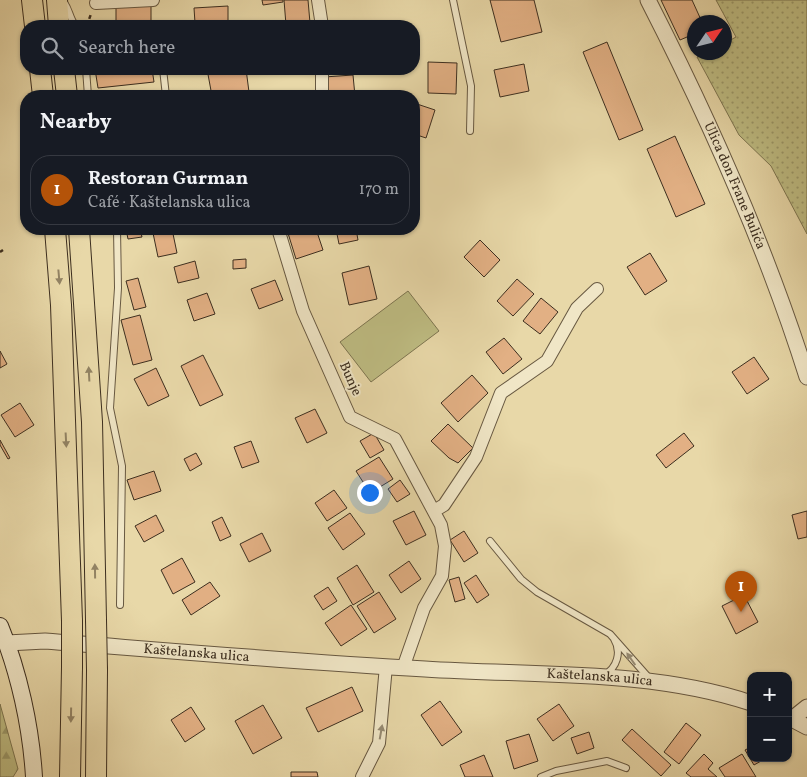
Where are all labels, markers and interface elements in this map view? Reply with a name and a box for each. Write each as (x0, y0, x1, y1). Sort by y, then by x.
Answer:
north arrow (687, 15, 732, 60)
search box (20, 20, 420, 75)
icon: search (38, 34, 66, 62)
text: Search here (78, 35, 175, 61)
text: Nearby (40, 108, 111, 137)
street label: Ulica don Frane Bulića (699, 119, 770, 252)
text: Restoran Gurman (88, 166, 248, 192)
text: 1 (54, 179, 60, 201)
text: 170 m (359, 179, 399, 201)
text: Café · Kaštelanska ulica (88, 192, 251, 214)
one-way arrow (55, 270, 63, 286)
street label: Bunje (334, 359, 366, 399)
one-way arrow (85, 366, 93, 382)
one-way arrow (63, 432, 71, 448)
your location (357, 480, 383, 506)
one-way arrow (91, 563, 99, 579)
pin: 1 (725, 571, 757, 612)
street label: Kaštelanska ulica (143, 639, 250, 667)
one-way arrow (626, 653, 636, 666)
street label: Kaštelanska ulica (546, 664, 654, 691)
map controls (747, 672, 792, 762)
button: + (747, 672, 792, 717)
one-way arrow (67, 708, 75, 724)
button: − (747, 717, 792, 762)
one-way arrow (377, 724, 385, 740)

